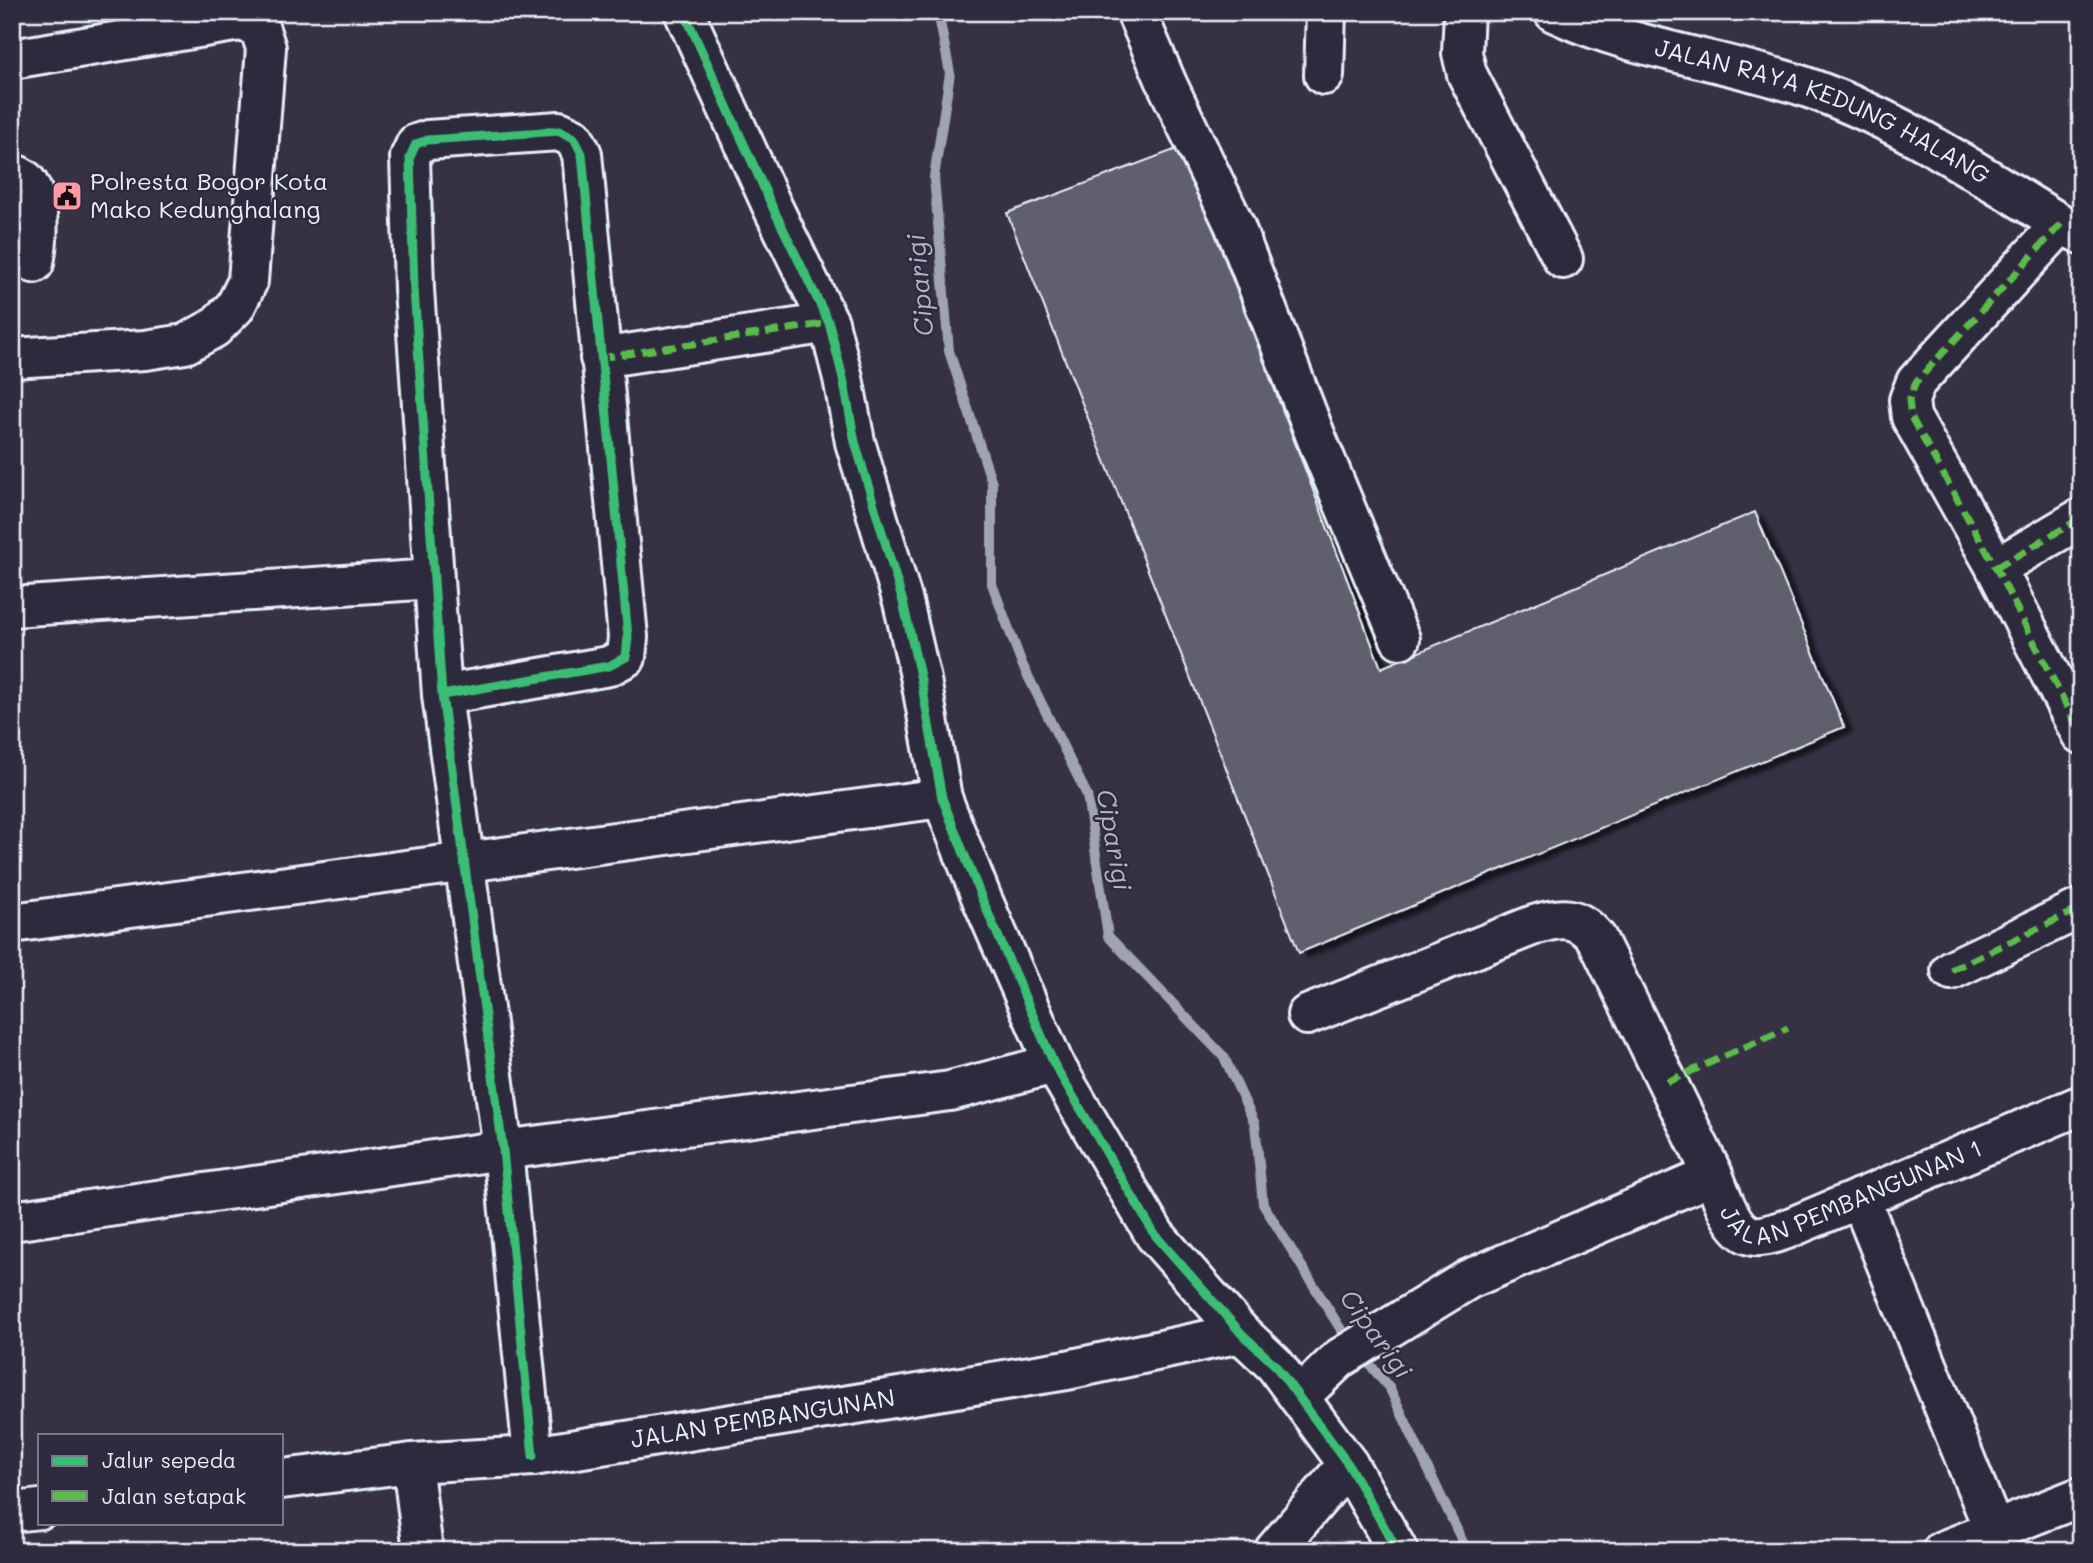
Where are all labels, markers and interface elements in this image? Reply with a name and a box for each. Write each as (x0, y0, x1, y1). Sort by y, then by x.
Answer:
street label: JALAN RAYA KEDUNG HALANG (1652, 31, 1996, 190)
place label: Polresta Bogor Kota Mako Kedunghalang (90, 165, 328, 224)
public building icon: Polresta Bogor Kota Mako Kedunghalang (50, 179, 84, 213)
water label: Ciparigi (898, 232, 940, 338)
water label: Ciparigi (1089, 786, 1141, 893)
street label: JALAN PEMBANGUNAN 1 (1714, 1132, 1986, 1251)
water label: Ciparigi (1333, 1282, 1421, 1385)
street label: JALAN PEMBANGUNAN (628, 1381, 897, 1454)
legend (38, 1434, 284, 1524)
text: Jalur sepeda (102, 1446, 236, 1473)
text: Jalan setapak (102, 1482, 246, 1509)

